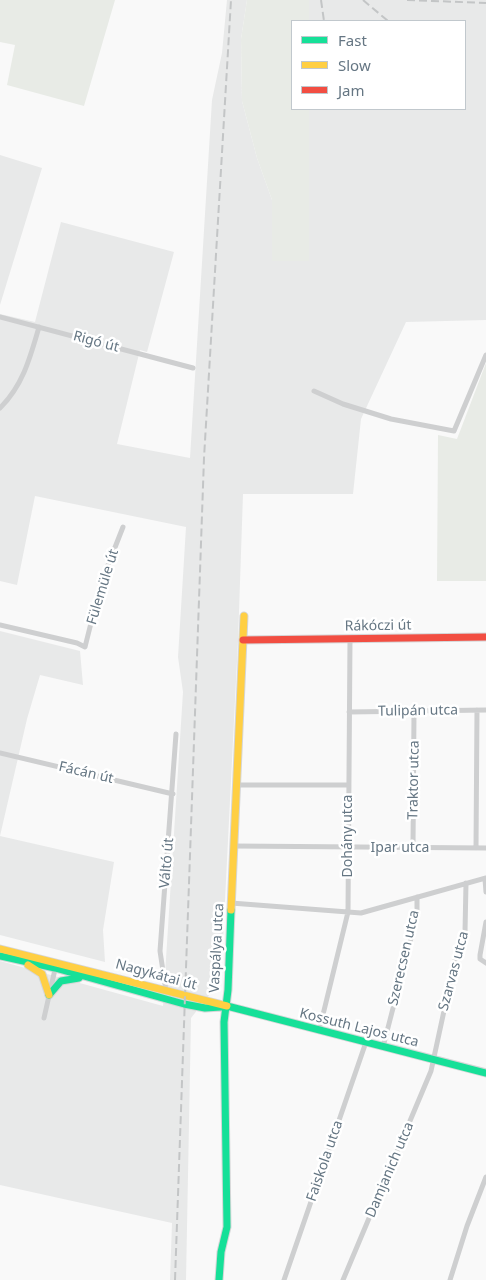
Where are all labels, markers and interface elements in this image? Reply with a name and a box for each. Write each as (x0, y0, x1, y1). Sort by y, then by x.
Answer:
legend (291, 20, 466, 110)
text: Fast (338, 30, 367, 50)
text: Slow (338, 55, 371, 75)
text: Jam (338, 80, 365, 100)
street label: Rigó út (71, 328, 121, 356)
street label: Fülemüle út (84, 547, 122, 627)
street label: Rákóczi út (344, 617, 412, 635)
street label: Tulipán utca (378, 702, 458, 720)
street label: Traktor utca (405, 740, 423, 820)
street label: Fácán út (57, 759, 115, 787)
street label: Dohány utca (340, 795, 356, 877)
street label: Váltó út (156, 837, 178, 889)
street label: Ipar utca (371, 840, 429, 856)
street label: Vaspálya utca (206, 903, 228, 993)
street label: Szerecsen utca (385, 909, 423, 1007)
street label: Szarvas utca (435, 929, 473, 1013)
street label: Nagykátai út (114, 956, 198, 994)
street label: Kossuth Lajos utca (298, 1005, 420, 1051)
street label: Faiskola utca (303, 1118, 347, 1204)
street label: Damjanich utca (362, 1120, 418, 1220)

